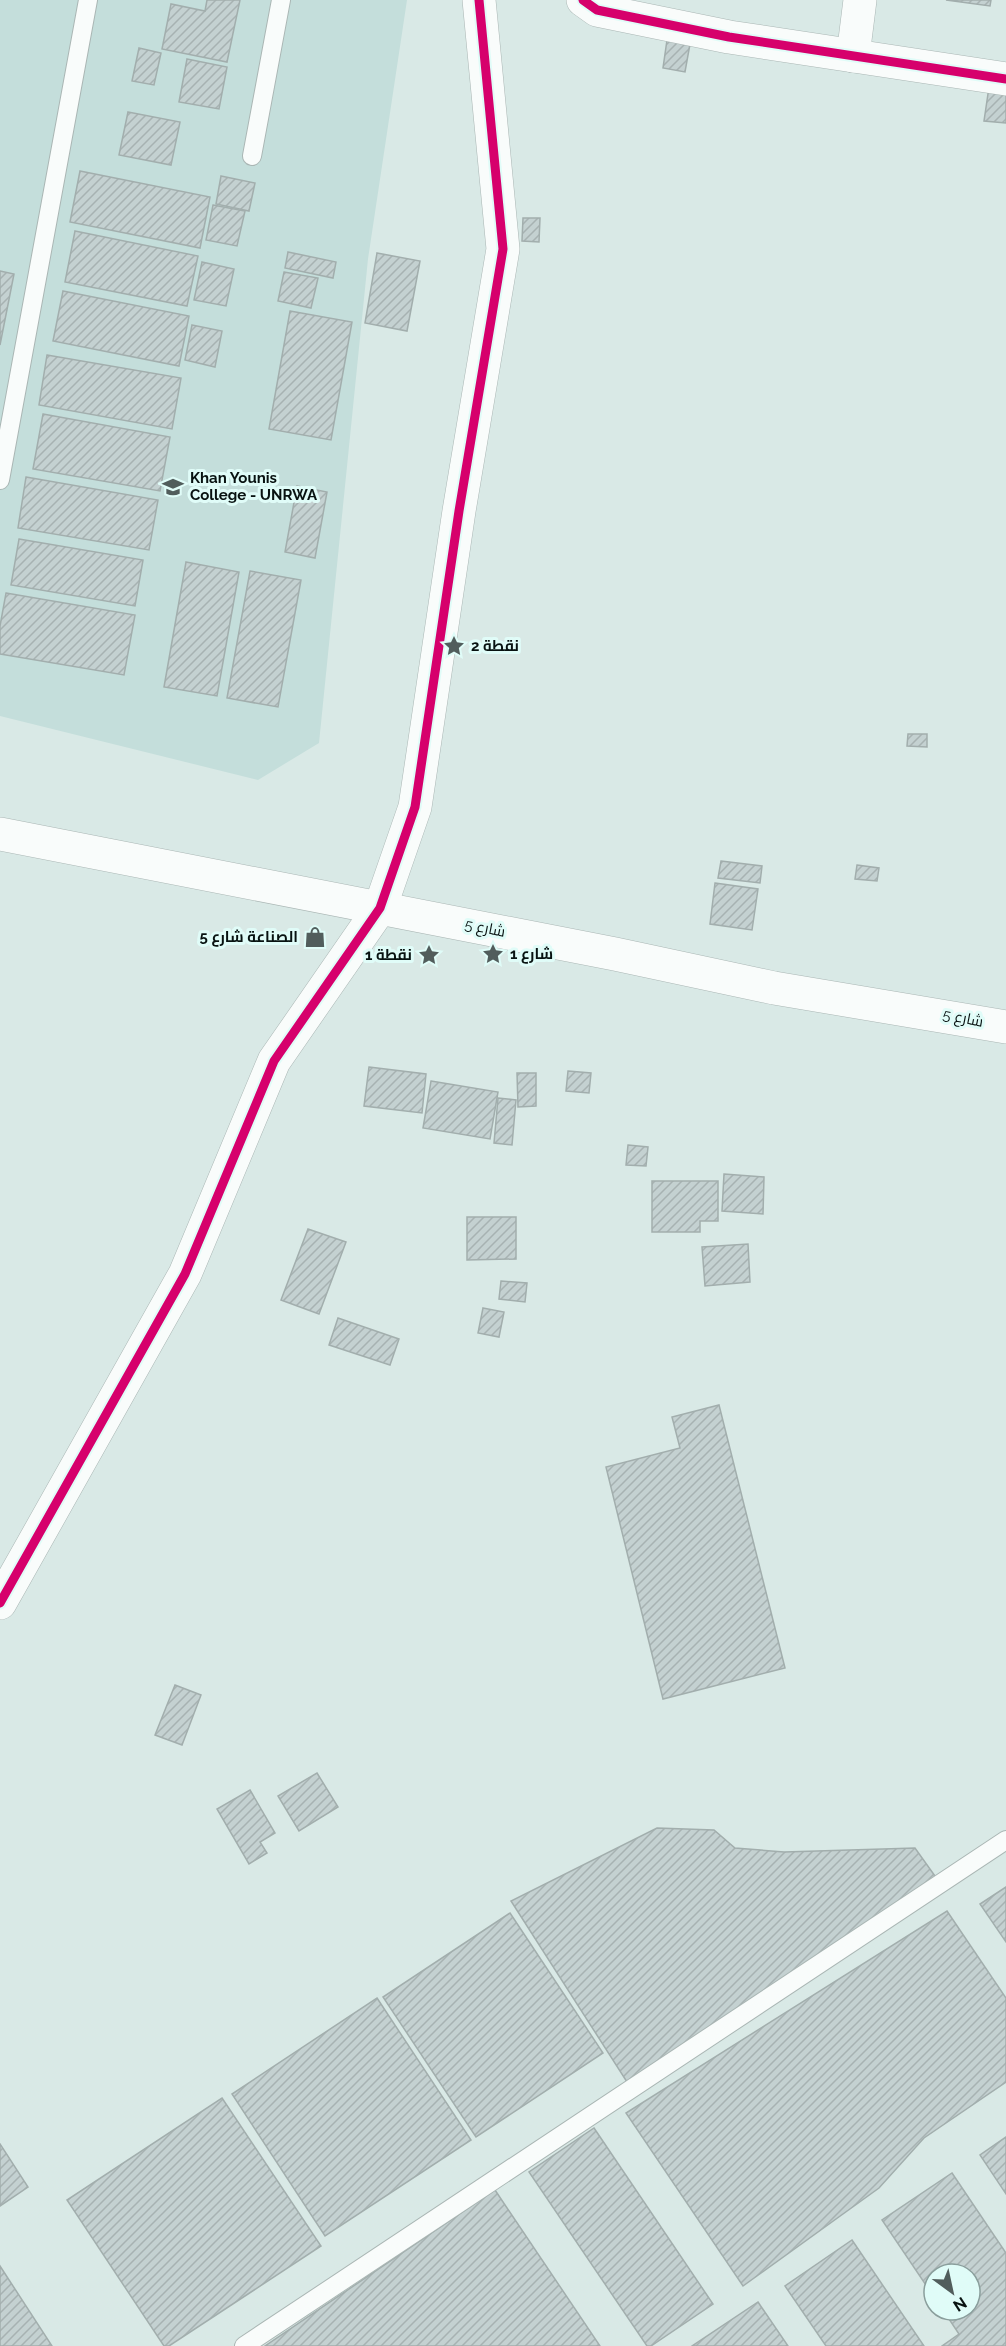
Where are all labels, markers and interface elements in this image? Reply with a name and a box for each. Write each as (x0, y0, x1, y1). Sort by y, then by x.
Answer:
place label: Khan Younis College - UNRWA (190, 469, 318, 504)
school or university icon: Khan Younis College - UNRWA (161, 475, 185, 499)
place icon: نقطة 2 (442, 634, 466, 658)
place label: نقطة 2 (471, 637, 519, 655)
street label: شارع 5 (463, 915, 507, 943)
shop icon: الصناعة شارع 5 (303, 925, 327, 949)
place label: الصناعة شارع 5 (200, 928, 298, 947)
place icon: شارع 1 (481, 942, 505, 966)
place icon: نقطة 1 (417, 943, 441, 967)
place label: شارع 1 (510, 945, 553, 964)
place label: نقطة 1 (365, 946, 412, 964)
street label: شارع 5 (941, 1005, 985, 1033)
north arrow (922, 2262, 982, 2322)
text: N (950, 2293, 970, 2315)

